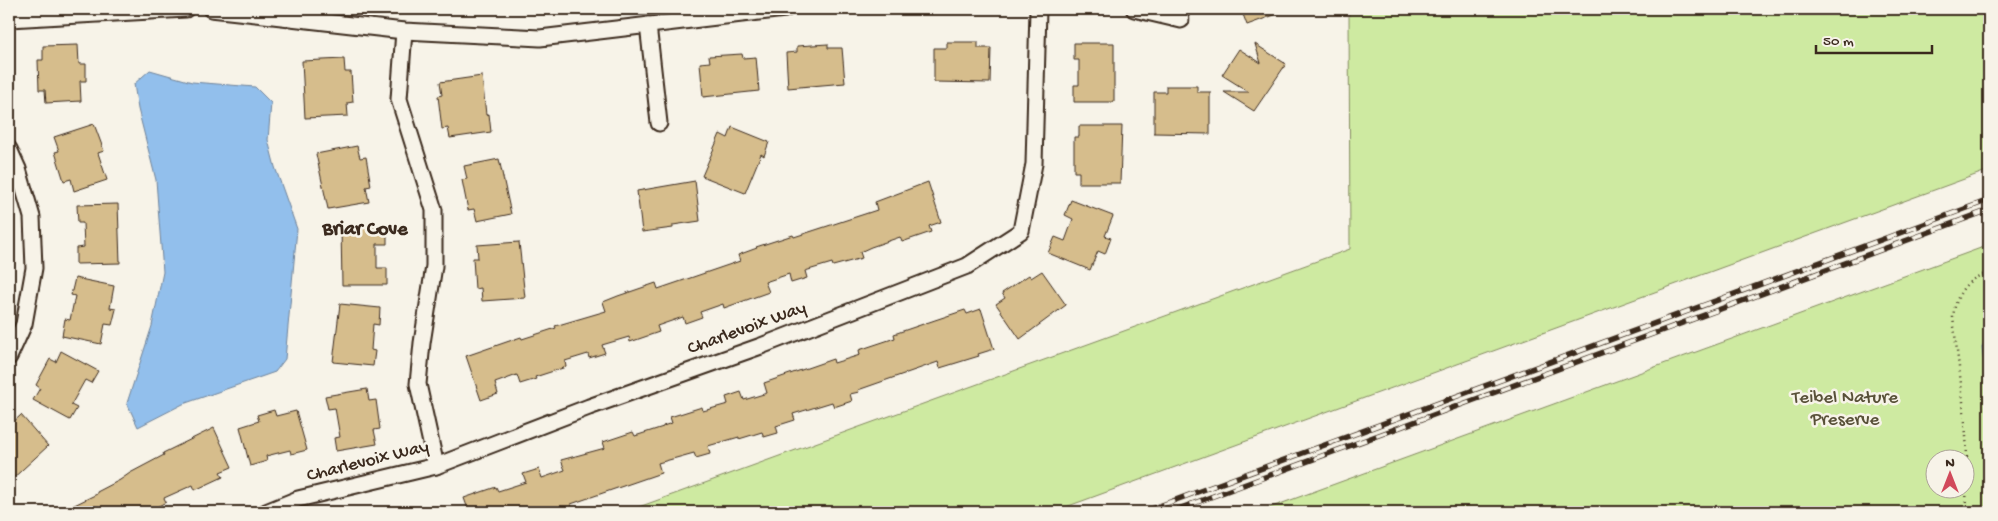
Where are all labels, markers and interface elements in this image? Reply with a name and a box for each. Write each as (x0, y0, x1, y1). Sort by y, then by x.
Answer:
scale bar (1816, 22, 1932, 54)
text: 50 m (1823, 33, 1854, 51)
district label: Briar Cove (322, 219, 408, 242)
street label: Charlevoix Way (684, 297, 810, 361)
park label: Teibel Nature Preserve (1791, 387, 1898, 432)
street label: Charlevoix Way (305, 436, 432, 488)
north arrow (1926, 448, 1976, 498)
text: N (1945, 455, 1955, 472)

